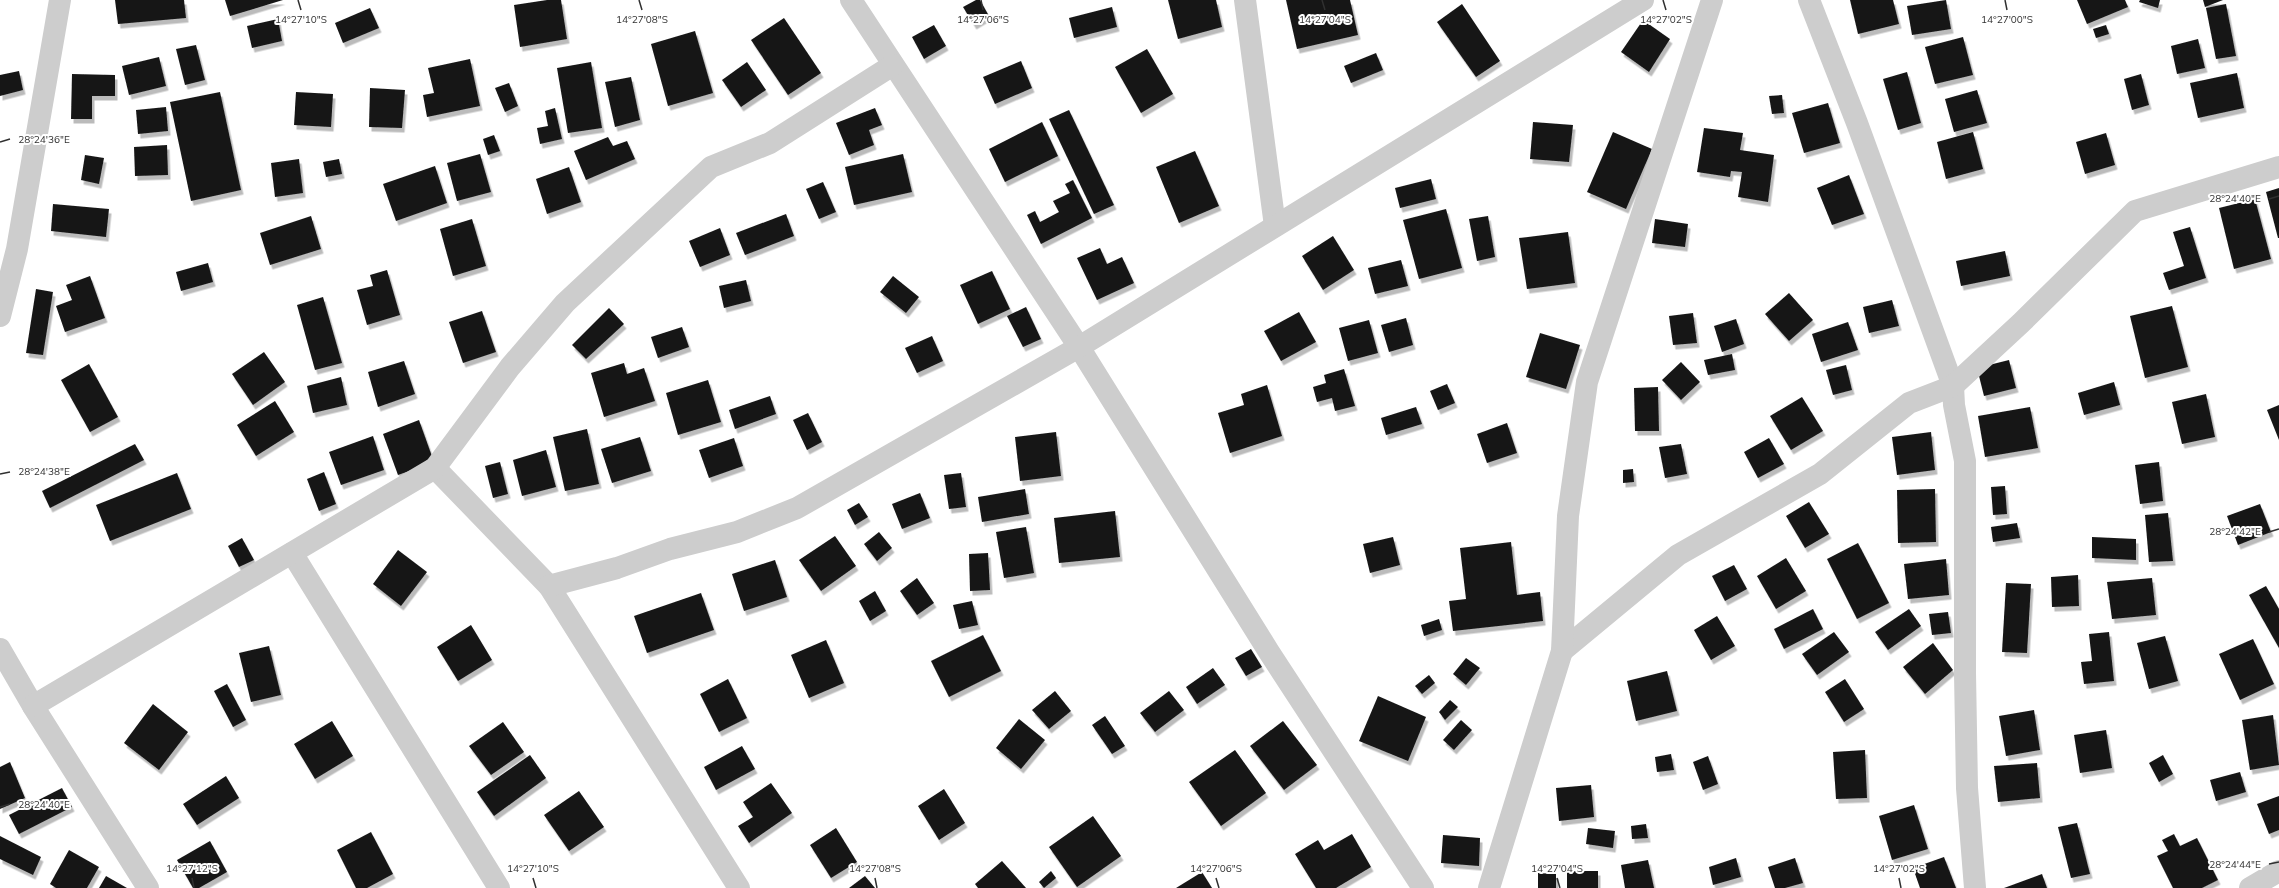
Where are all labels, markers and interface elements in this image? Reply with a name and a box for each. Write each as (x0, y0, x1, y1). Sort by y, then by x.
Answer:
text: 14°27'10"S (275, 13, 327, 26)
text: 14°27'08"S (616, 13, 668, 26)
text: 14°27'06"S (957, 13, 1009, 26)
text: 14°27'04"S (1299, 13, 1351, 26)
text: 14°27'02"S (1640, 13, 1692, 26)
text: 14°27'00"S (1981, 13, 2033, 26)
text: 28°24'36"E (18, 133, 70, 146)
text: 28°24'40"E (2209, 192, 2261, 205)
text: 28°24'38"E (18, 465, 70, 478)
text: 28°24'42"E (2209, 525, 2261, 538)
text: 28°24'40"E (18, 798, 70, 811)
text: 28°24'44"E (2209, 858, 2261, 871)
text: 14°27'12"S (166, 862, 218, 875)
text: 14°27'10"S (507, 862, 559, 875)
text: 14°27'08"S (849, 862, 901, 875)
text: 14°27'06"S (1190, 862, 1242, 875)
text: 14°27'04"S (1531, 862, 1583, 875)
text: 14°27'02"S (1873, 862, 1925, 875)

